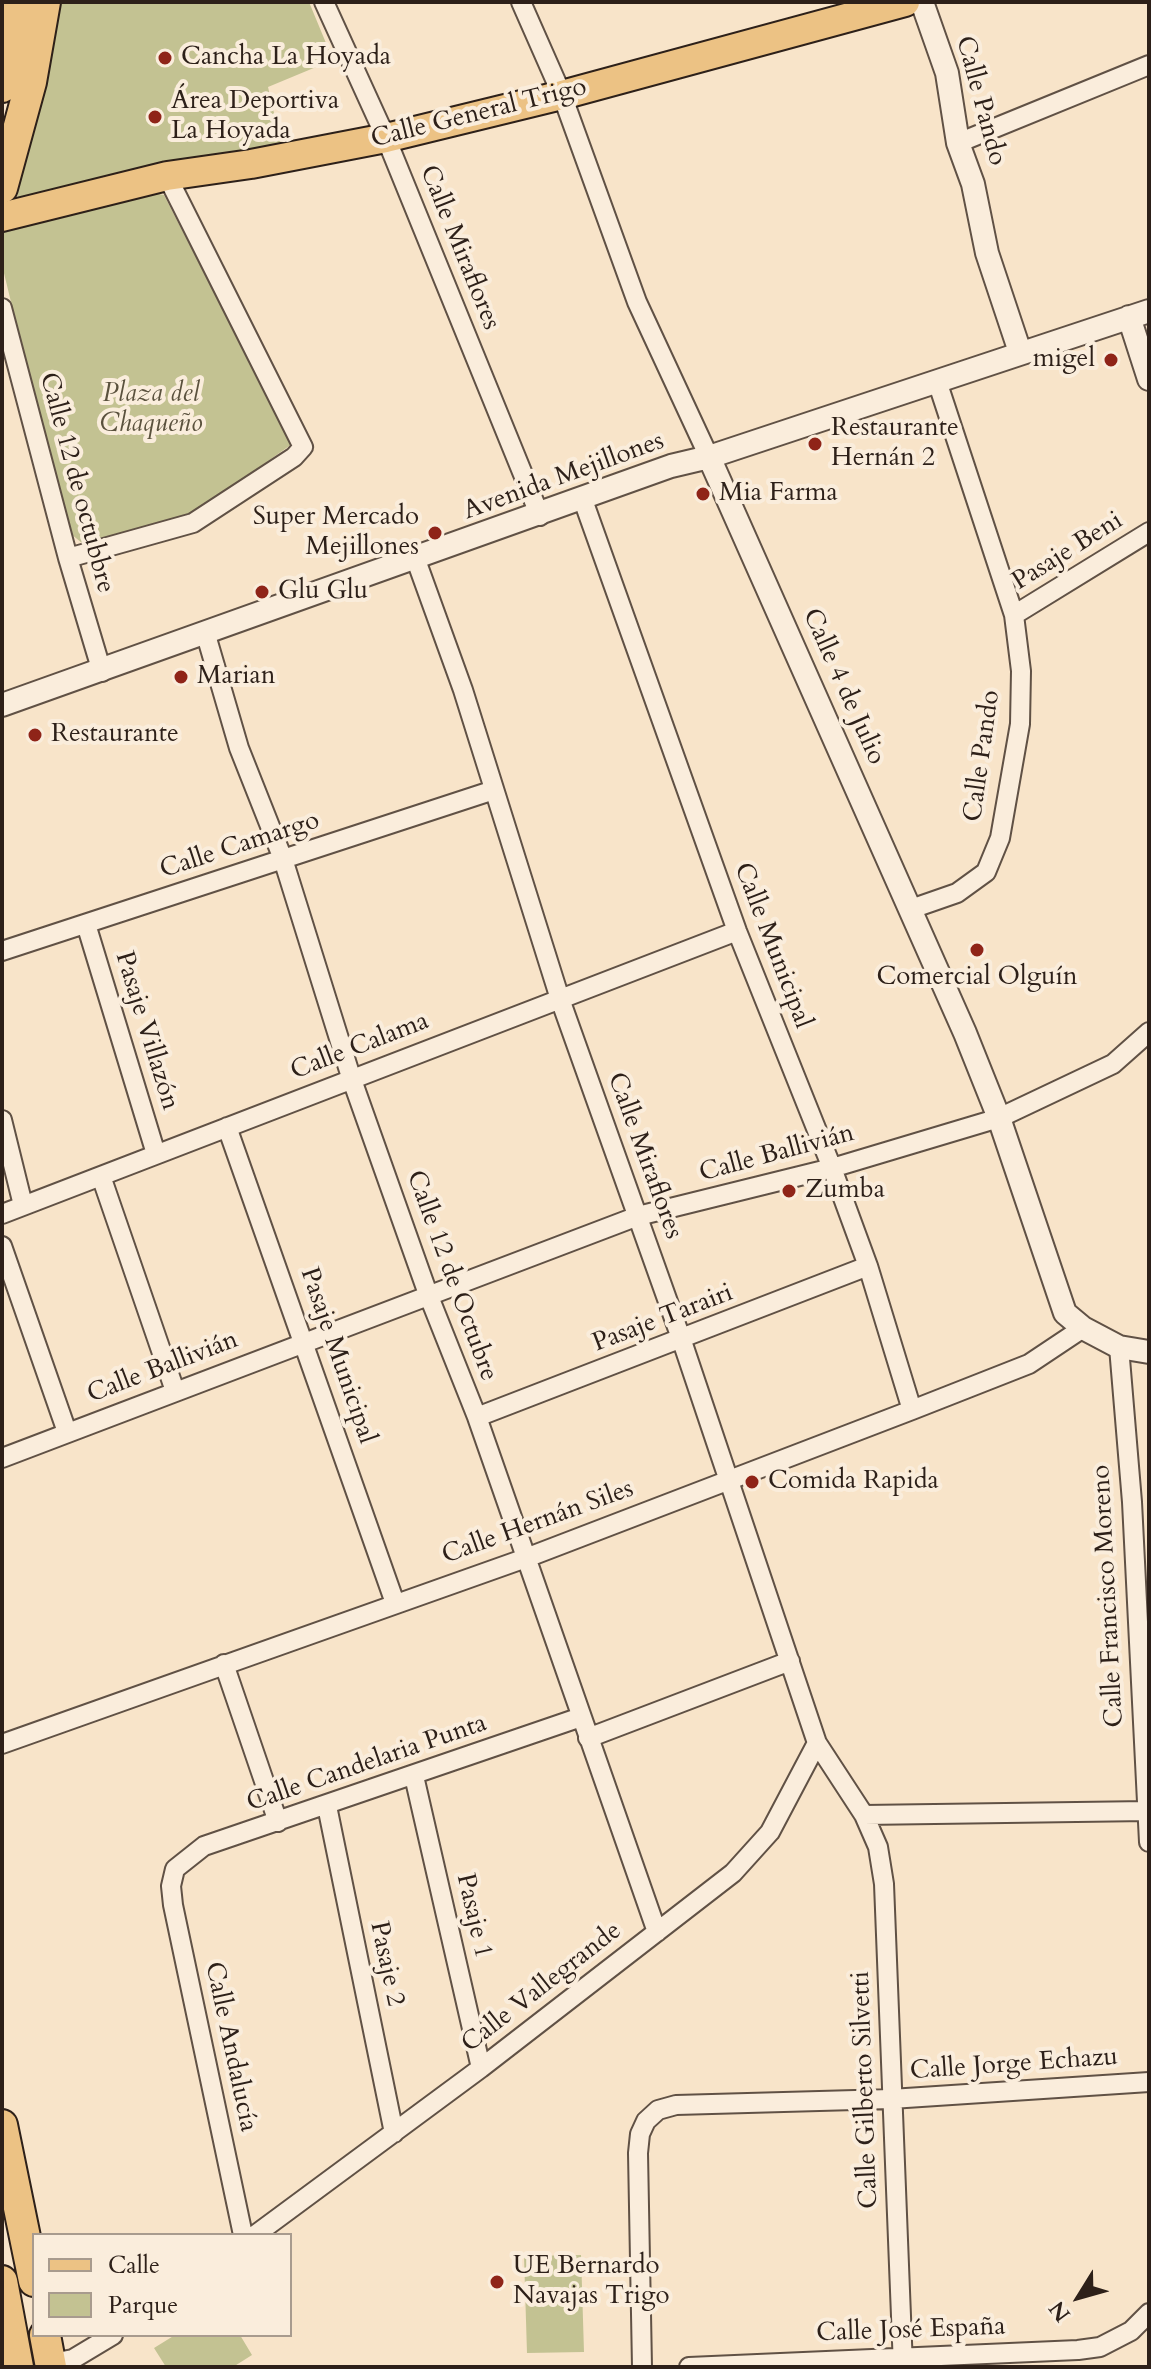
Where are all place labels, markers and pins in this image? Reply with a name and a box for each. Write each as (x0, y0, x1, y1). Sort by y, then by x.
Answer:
place label: Cancha La Hoyada (181, 42, 391, 74)
marker: Cancha La Hoyada (156, 49, 174, 67)
place label: Área Deportiva La Hoyada (171, 86, 339, 148)
marker: Área Deportiva La Hoyada (146, 108, 164, 126)
place label: migel (1033, 344, 1095, 376)
marker: migel (1102, 351, 1120, 369)
place label: Restaurante Hernán 2 (831, 413, 959, 474)
marker: Restaurante Hernán 2 (806, 435, 824, 453)
place label: Mia Farma (719, 478, 838, 510)
marker: Mia Farma (694, 485, 712, 503)
place label: Super Mercado Mejillones (253, 502, 419, 564)
marker: Super Mercado Mejillones (426, 524, 444, 542)
place label: Glu Glu (278, 576, 368, 608)
marker: Glu Glu (253, 583, 271, 601)
place label: Marian (197, 661, 276, 693)
marker: Marian (172, 668, 190, 686)
place label: Restaurante (51, 719, 179, 751)
marker: Restaurante (26, 726, 44, 744)
marker: Comercial Olguín (968, 941, 986, 959)
place label: Comercial Olguín (876, 962, 1078, 994)
place label: Zumba (805, 1175, 885, 1207)
marker: Zumba (780, 1182, 798, 1200)
place label: Comida Rapida (768, 1466, 939, 1498)
marker: Comida Rapida (743, 1473, 761, 1491)
place label: UE Bernardo Navajas Trigo (513, 2251, 670, 2312)
marker: UE Bernardo Navajas Trigo (488, 2273, 506, 2291)

